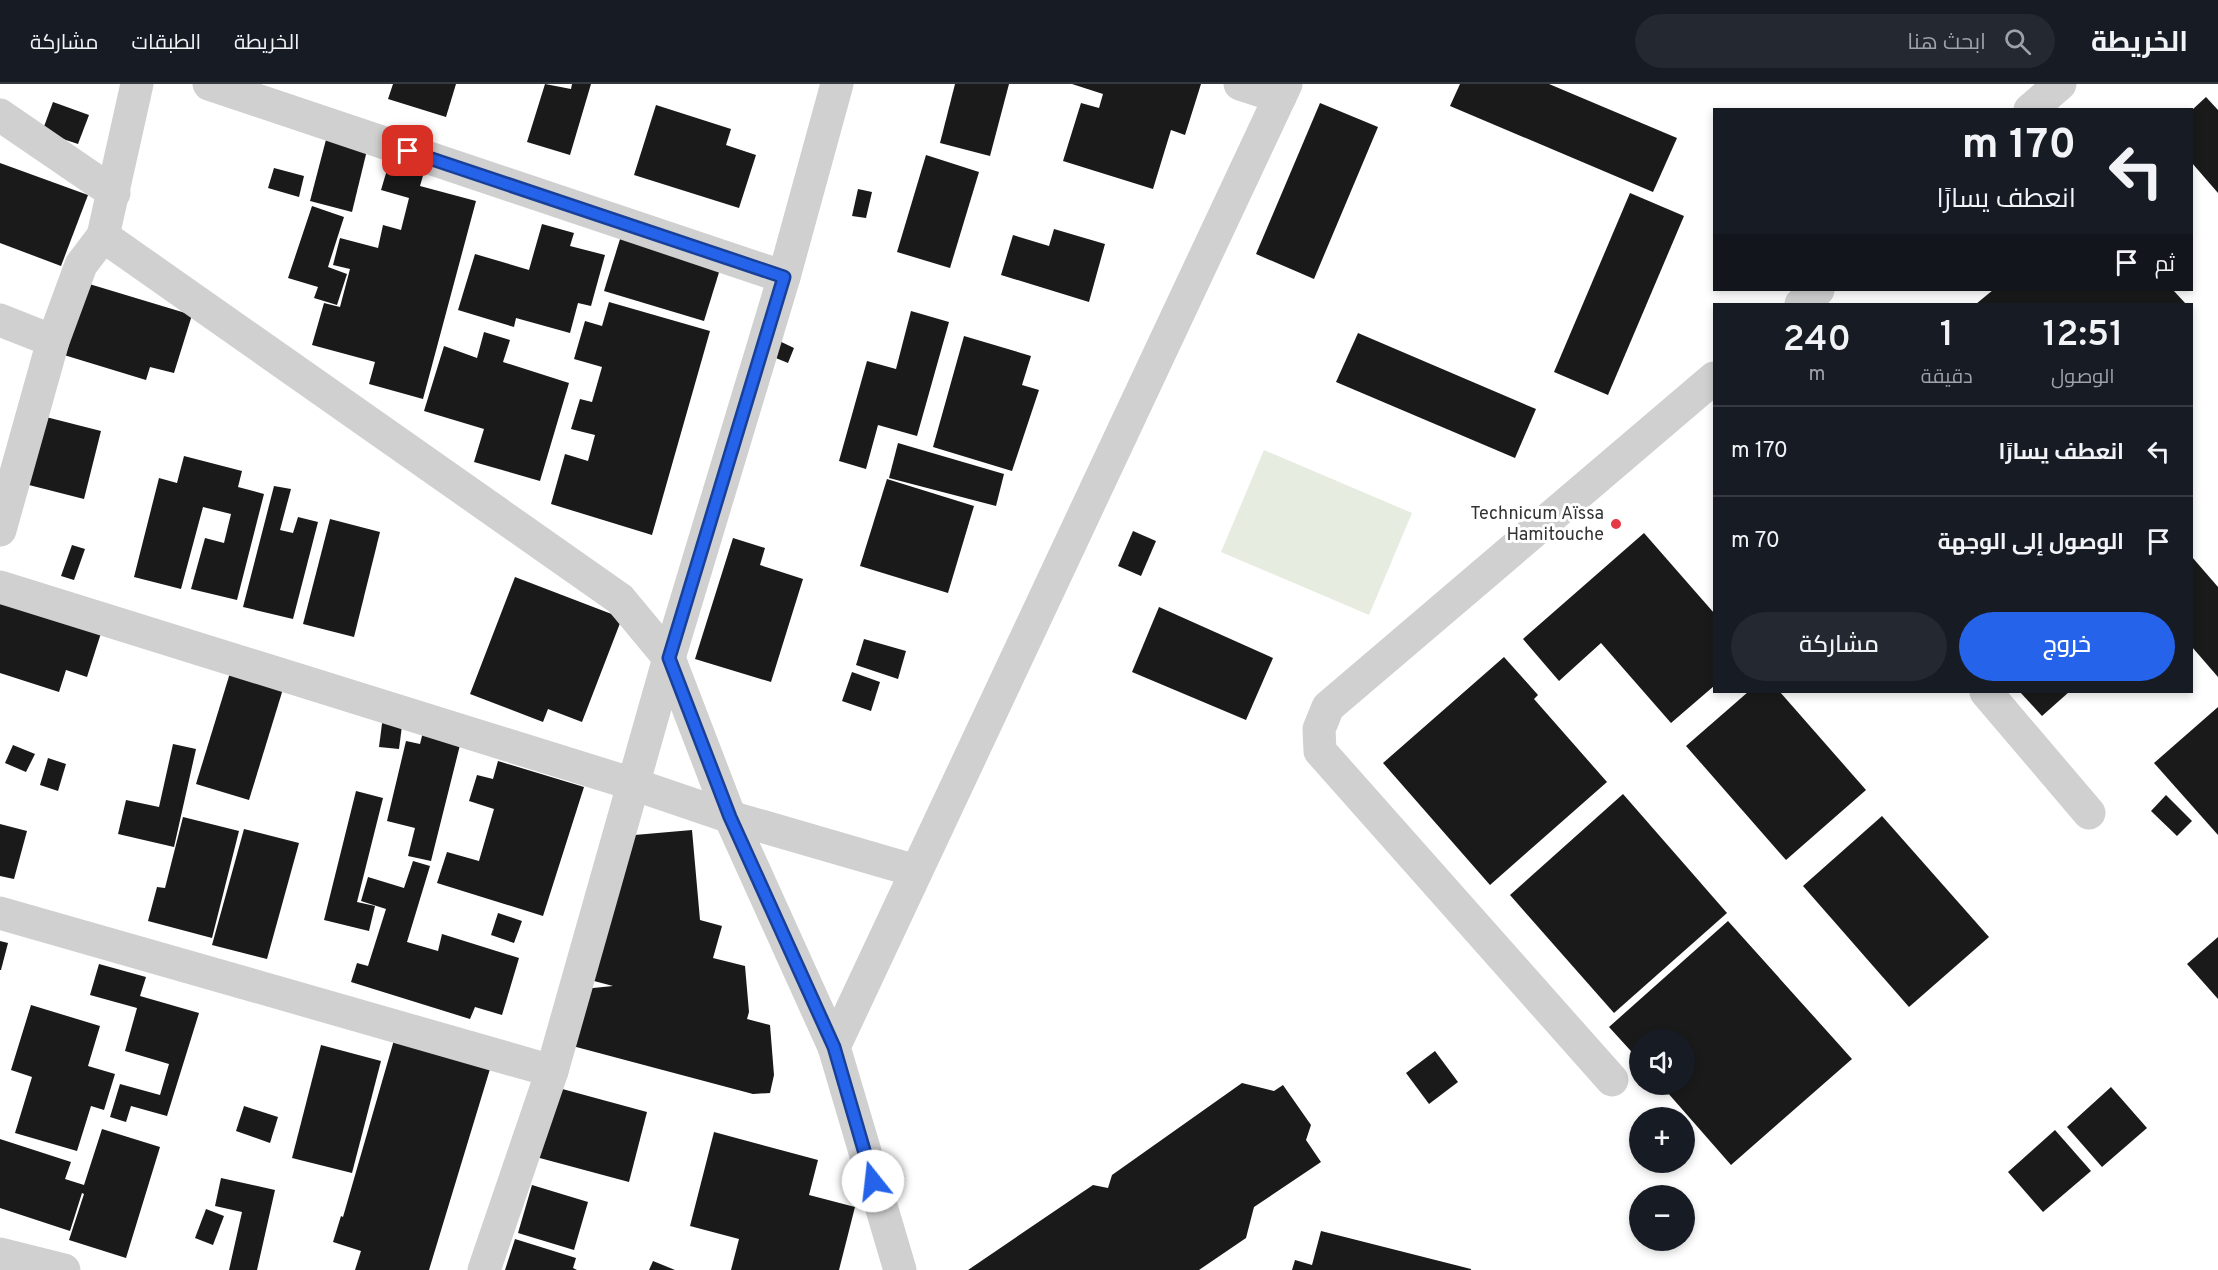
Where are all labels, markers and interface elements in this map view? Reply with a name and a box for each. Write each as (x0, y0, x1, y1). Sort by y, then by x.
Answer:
search box (1635, 14, 2055, 68)
icon: search (2001, 25, 2034, 58)
text: الخريطة (2091, 26, 2188, 62)
text: مشاركة (30, 30, 99, 57)
text: الطبقات (132, 30, 201, 57)
text: الخريطة (234, 30, 300, 57)
text: ابحث هنا (1907, 30, 1986, 57)
text: 170 m (1962, 120, 2076, 173)
pin (382, 125, 433, 176)
icon: left (2097, 132, 2175, 210)
icon: arrive (391, 134, 424, 167)
text: انعطف يسارًا (1937, 183, 2076, 217)
icon: arrive (2110, 246, 2143, 279)
text: ثم (2155, 252, 2175, 279)
text: 1 (1940, 313, 1954, 359)
text: 12:51 (2042, 313, 2123, 359)
text: 240 (1783, 318, 1851, 364)
text: m (1808, 362, 1825, 388)
text: دقيقة (1921, 365, 1973, 391)
text: الوصول (2051, 365, 2115, 391)
icon: left (2142, 435, 2175, 468)
text: 170 m (1731, 438, 1788, 465)
text: انعطف يسارًا (1999, 440, 2124, 467)
place label: Technicum Aïssa Hamitouche (1470, 503, 1604, 547)
marker: Technicum Aïssa Hamitouche (1609, 517, 1623, 531)
icon: arrive (2142, 525, 2175, 558)
text: 70 m (1731, 528, 1780, 555)
text: الوصول إلى الوجهة (1938, 530, 2124, 557)
button: مشاركة (1731, 612, 1947, 681)
button: خروج (1959, 612, 2175, 681)
map controls (1629, 1029, 1695, 1251)
button: sound (1629, 1029, 1695, 1095)
button: + (1629, 1107, 1695, 1173)
position arrow (841, 1149, 905, 1213)
button: − (1629, 1185, 1695, 1251)

